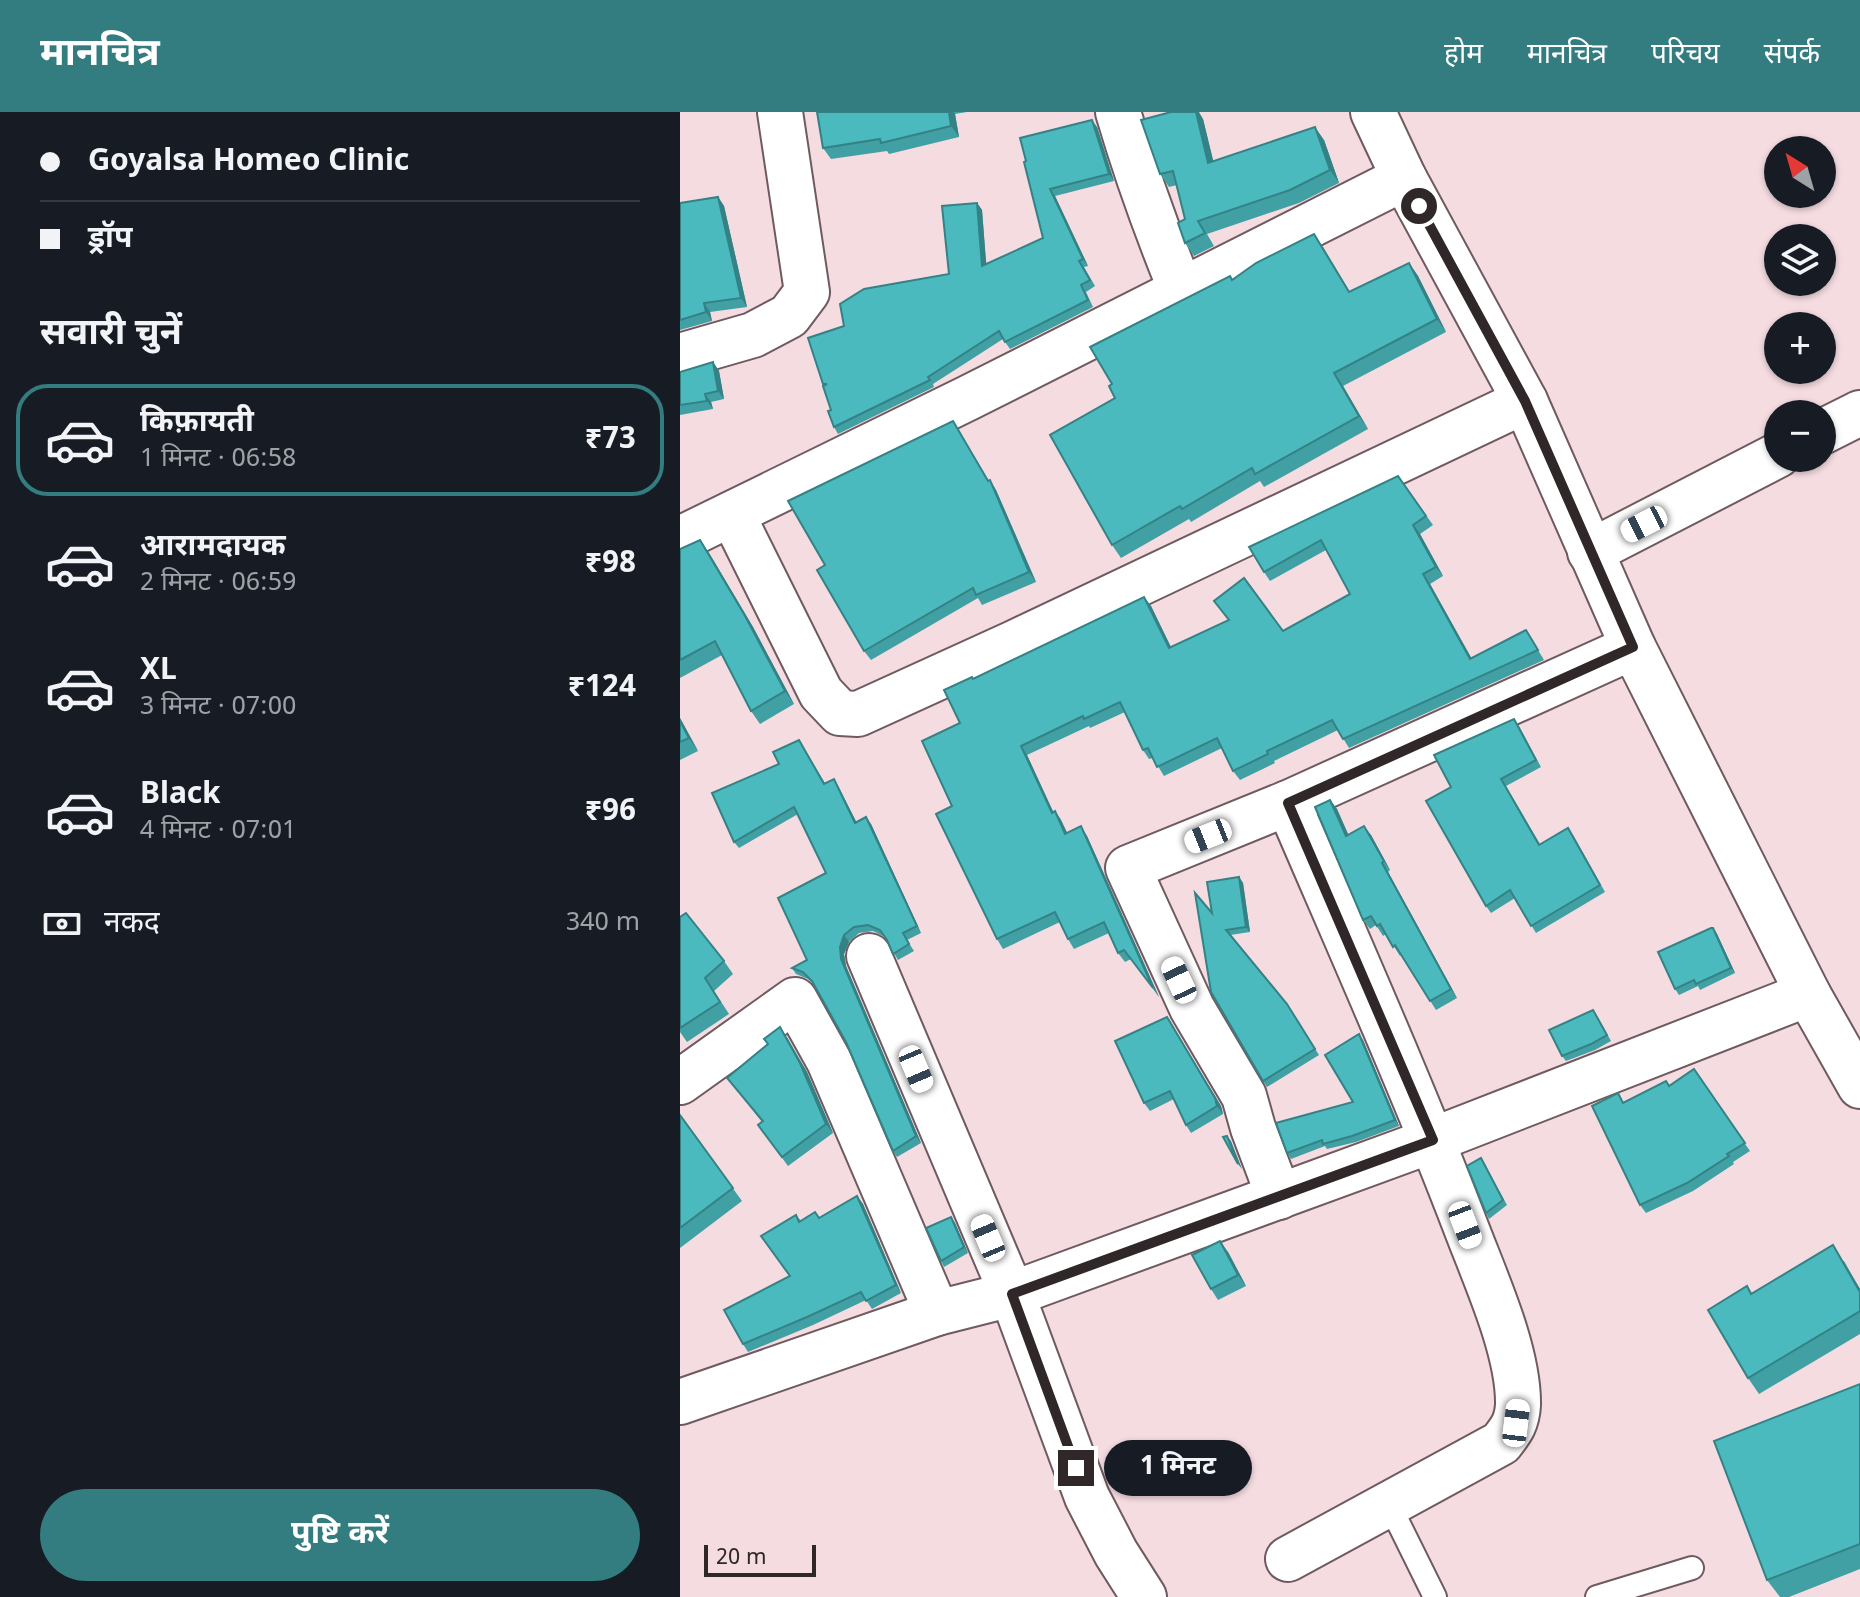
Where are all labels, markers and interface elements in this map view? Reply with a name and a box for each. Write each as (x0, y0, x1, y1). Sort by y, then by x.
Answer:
text: मानचित्र (40, 31, 160, 81)
text: होम (1444, 38, 1483, 74)
text: मानचित्र (1527, 38, 1607, 74)
text: परिचय (1651, 38, 1720, 74)
text: संपर्क (1764, 38, 1820, 74)
north arrow (1764, 136, 1836, 208)
map controls (1764, 136, 1836, 472)
text: Goyalsa Homeo Clinic (88, 143, 409, 182)
route start (1401, 188, 1437, 224)
text: ड्रॉप (88, 220, 132, 259)
button: layers (1764, 224, 1836, 296)
text: सवारी चुनें (40, 312, 182, 359)
button: + (1764, 312, 1836, 384)
button: − (1764, 400, 1836, 472)
icon: car (44, 404, 116, 476)
text: किफ़ायती (140, 404, 254, 443)
text: ₹73 (585, 421, 636, 460)
text: 1 मिनट · 06:58 (140, 443, 296, 477)
car (1617, 502, 1671, 546)
icon: car (44, 528, 116, 600)
text: आरामदायक (140, 528, 286, 567)
text: ₹98 (585, 545, 636, 584)
text: 2 मिनट · 06:59 (140, 567, 296, 601)
icon: car (44, 652, 116, 724)
text: XL (140, 652, 177, 691)
text: ₹124 (568, 669, 636, 708)
text: 3 मिनट · 07:00 (140, 691, 296, 725)
icon: car (44, 776, 116, 848)
text: Black (140, 776, 221, 815)
text: ₹96 (585, 793, 636, 832)
text: 4 मिनट · 07:01 (140, 815, 296, 849)
car (1181, 816, 1235, 856)
icon: cash (40, 902, 84, 946)
text: नकद (104, 905, 160, 944)
text: 340 m (566, 907, 640, 941)
car (1158, 953, 1200, 1007)
car (896, 1042, 936, 1096)
car (1445, 1198, 1485, 1252)
car (968, 1211, 1008, 1265)
car (1501, 1398, 1531, 1448)
callout: 1 मिनट (1104, 1440, 1252, 1496)
route end (1058, 1450, 1094, 1486)
text: 1 मिनट (1140, 1451, 1216, 1485)
button: पुष्टि करें (40, 1489, 640, 1581)
scale bar (704, 1541, 816, 1577)
text: 20 m (716, 1544, 767, 1573)

